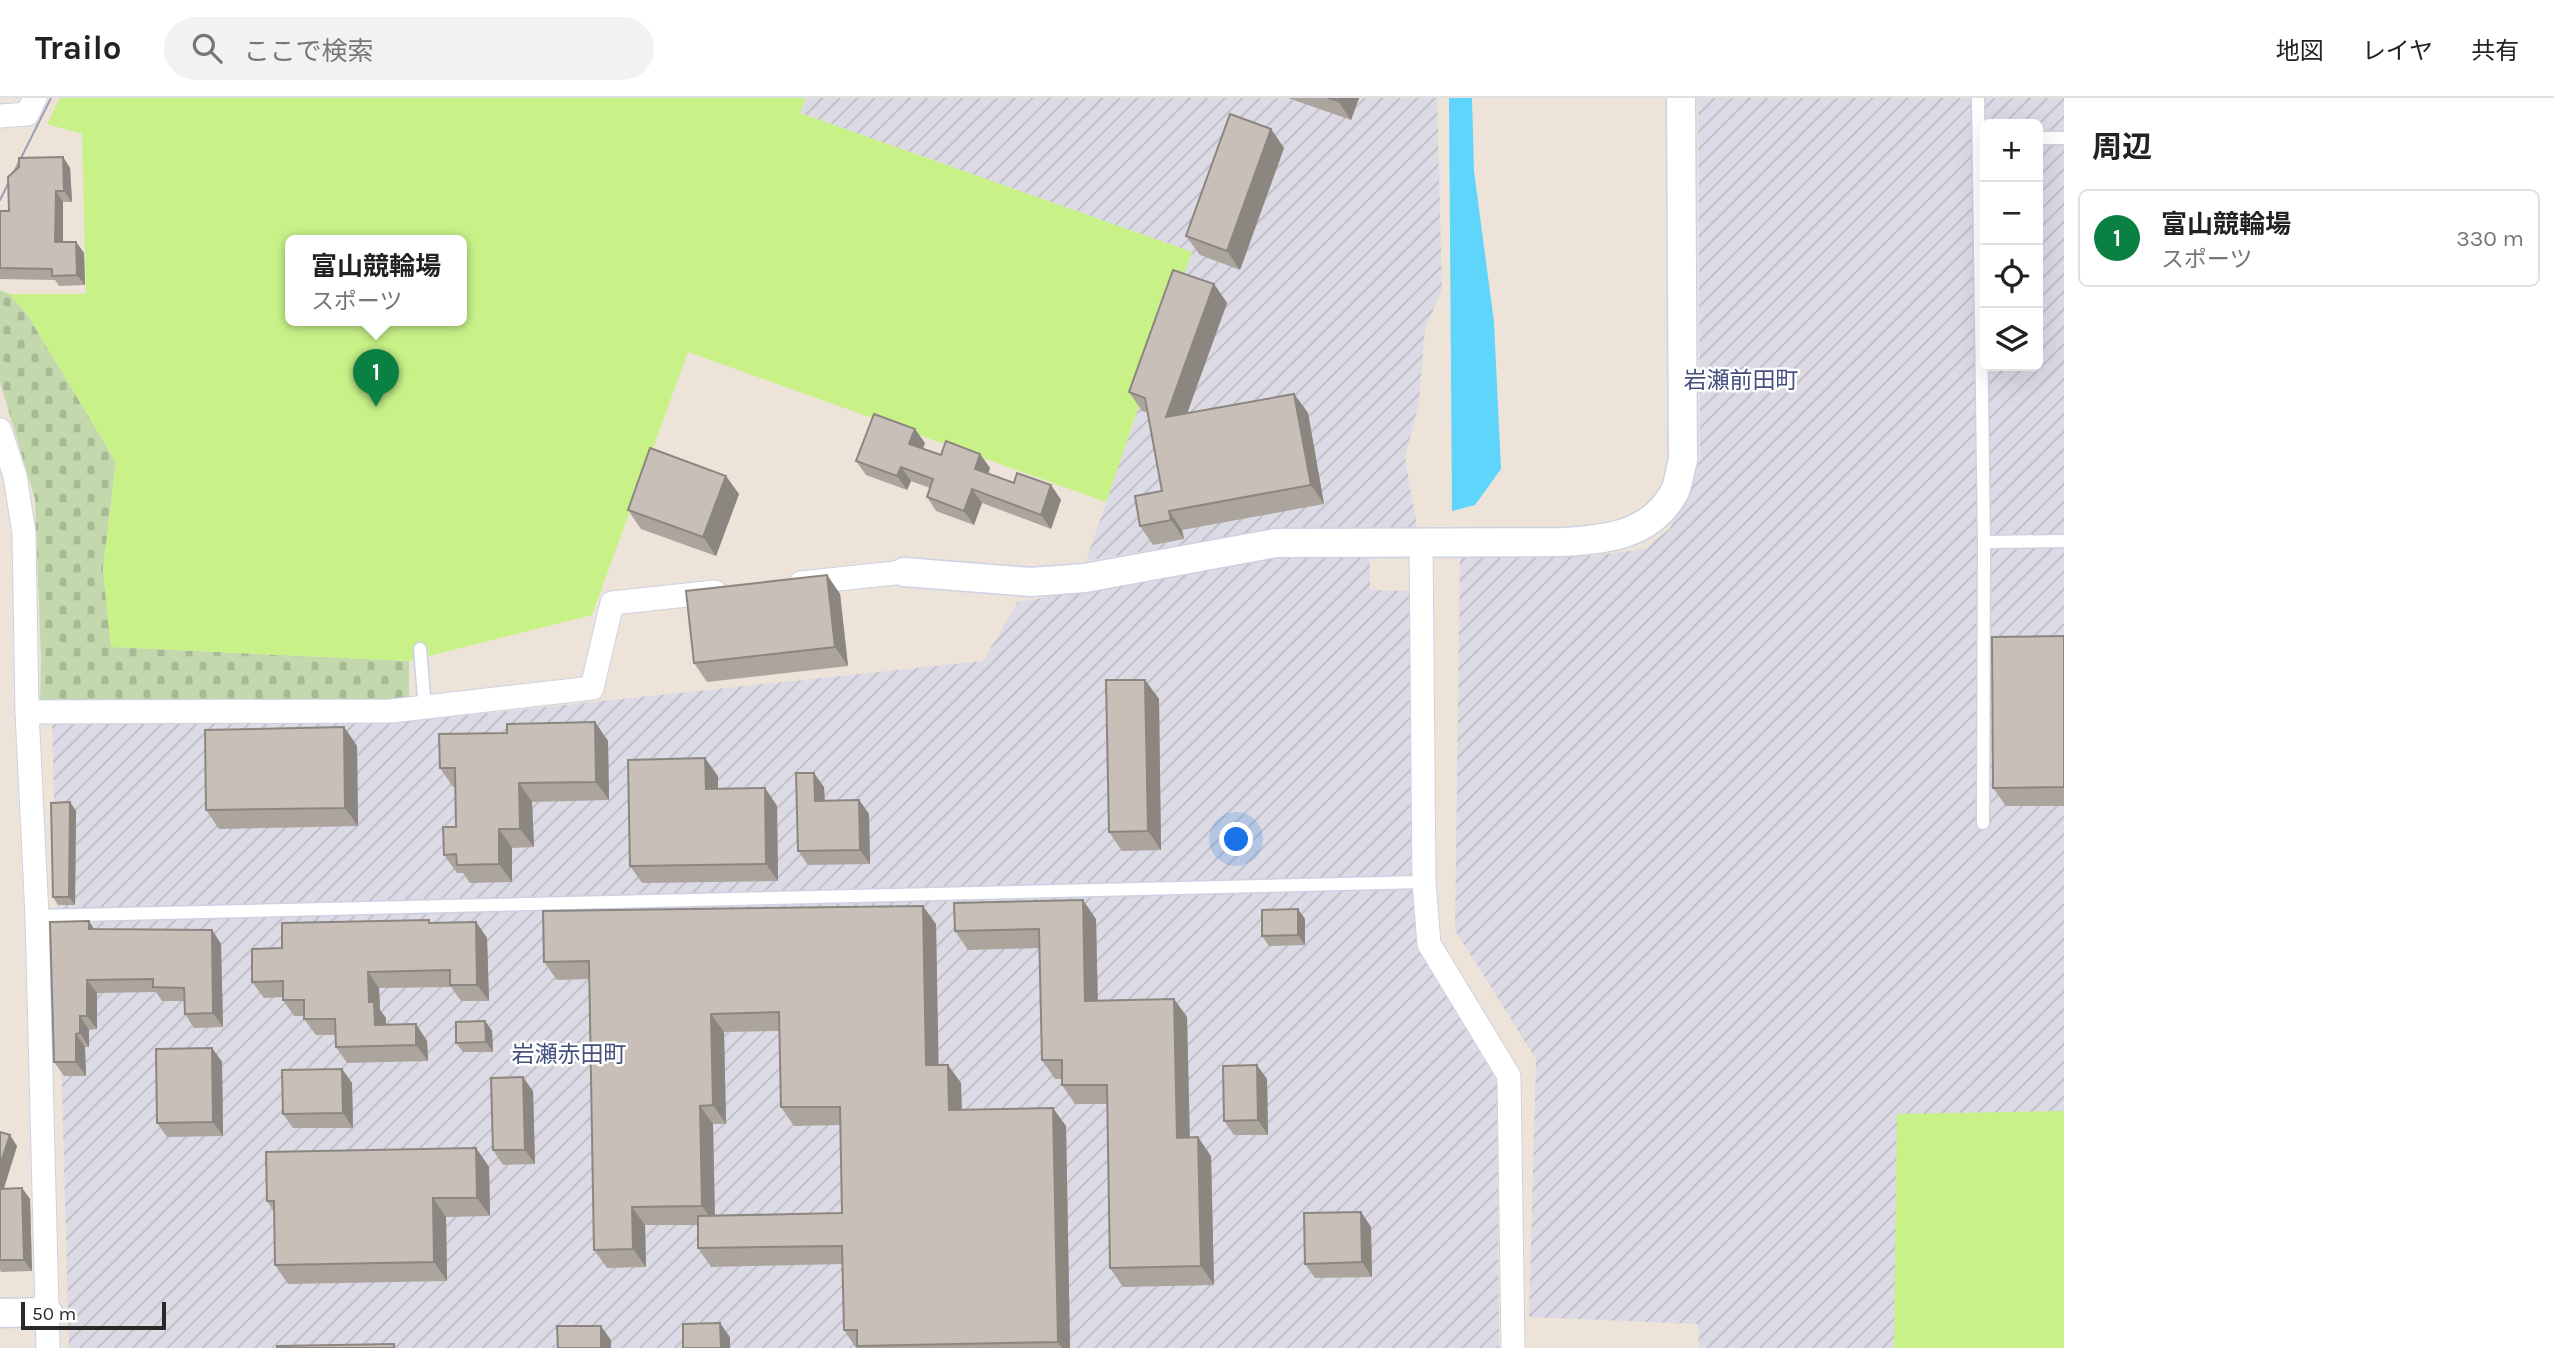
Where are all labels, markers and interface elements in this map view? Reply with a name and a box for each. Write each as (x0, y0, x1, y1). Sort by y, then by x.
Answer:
search box (164, 17, 654, 80)
text: Trailo (35, 29, 122, 67)
icon: search (188, 29, 226, 67)
text: ここで検索 (244, 36, 374, 67)
text: 地図 (2276, 37, 2324, 65)
text: レイヤ (2362, 37, 2433, 65)
text: 共有 (2471, 37, 2519, 65)
map controls (1980, 119, 2043, 371)
button: + (1980, 119, 2043, 182)
text: 周辺 (2092, 129, 2152, 165)
button: − (1980, 182, 2043, 245)
text: 富山競輪場 (2161, 209, 2291, 240)
text: 1 (2113, 225, 2121, 252)
text: 330 m (2456, 225, 2524, 252)
popup (285, 235, 467, 326)
button: locate (1980, 245, 2043, 308)
text: スポーツ (2161, 246, 2253, 273)
text: 富山競輪場 (311, 251, 441, 282)
text: スポーツ (311, 288, 403, 315)
button: layers (1980, 308, 2043, 371)
pin: 1 (353, 349, 399, 407)
district label: 岩瀬前田町 (1684, 367, 1799, 394)
your location (1219, 822, 1253, 856)
district label: 岩瀬赤田町 (512, 1041, 627, 1068)
scale bar (21, 1299, 166, 1331)
text: 50 m (32, 1303, 76, 1325)

